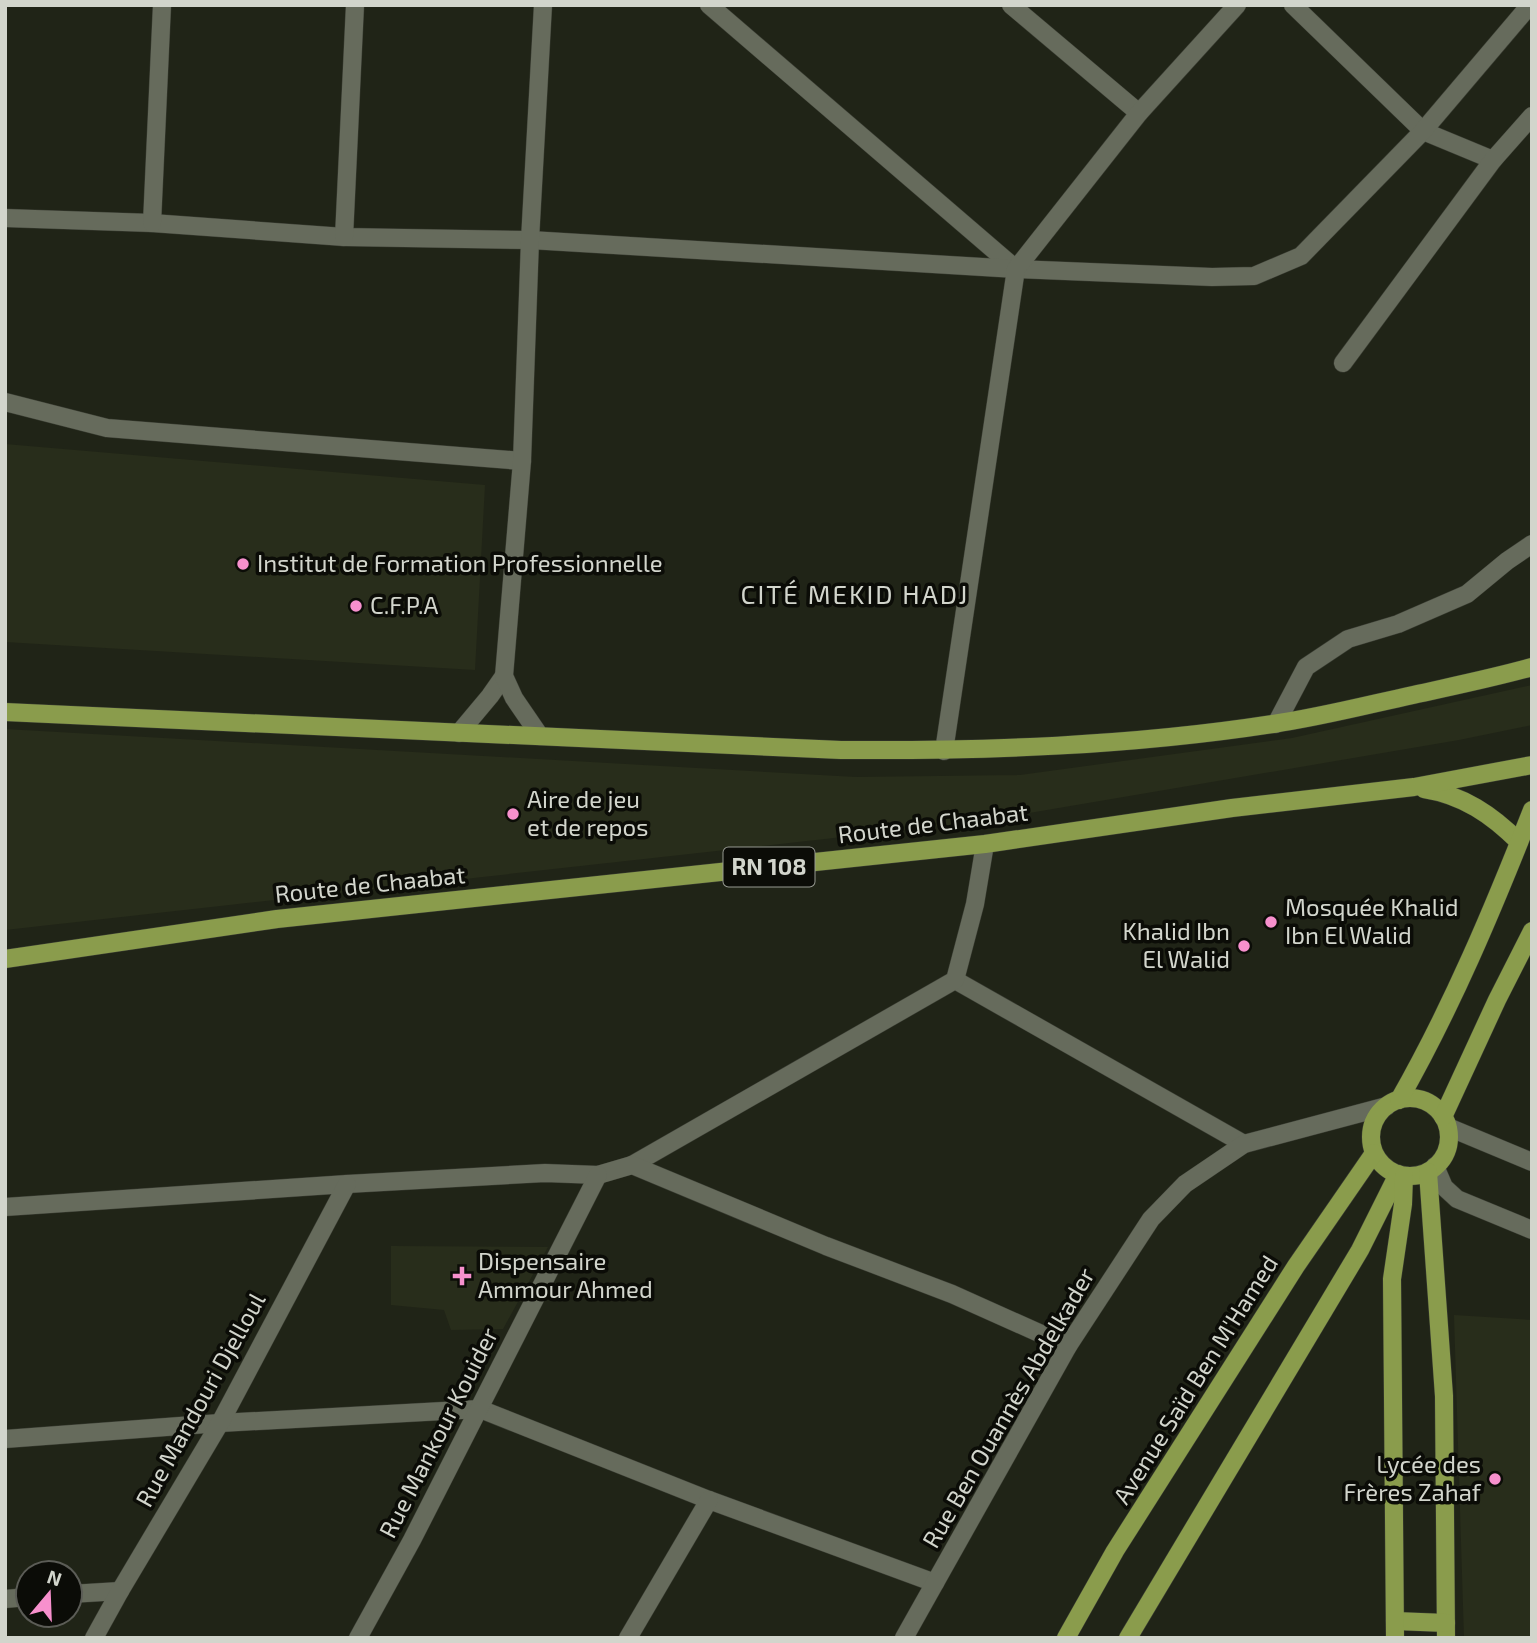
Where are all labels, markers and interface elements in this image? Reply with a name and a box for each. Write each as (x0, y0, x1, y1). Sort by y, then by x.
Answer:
place label: Institut de Formation Professionnelle (257, 548, 663, 577)
marker: Institut de Formation Professionnelle (235, 556, 251, 572)
district label: CITÉ MEKID HADJ (741, 578, 969, 609)
place label: C.F.P.A (370, 590, 439, 619)
marker: C.F.P.A (348, 598, 364, 614)
place label: Aire de jeu et de repos (527, 784, 648, 841)
street label: Route de Chaabat (836, 796, 1030, 849)
marker: Aire de jeu et de repos (505, 806, 521, 822)
road number: RN 108 (724, 848, 814, 887)
street label: Route de Chaabat (273, 859, 467, 908)
place label: Mosquée Khalid Ibn El Walid (1285, 892, 1459, 949)
marker: Mosquée Khalid Ibn El Walid (1263, 914, 1279, 930)
place label: Khalid Ibn El Walid (1123, 916, 1230, 973)
marker: Khalid Ibn El Walid (1236, 938, 1252, 954)
place label: Dispensaire Ammour Ahmed (478, 1246, 653, 1303)
street label: Avenue Saïd Ben M'Hamed (1106, 1250, 1283, 1509)
street label: Rue Ben Ouannès Abdelkader (916, 1262, 1100, 1552)
marker: Dispensaire Ammour Ahmed (452, 1266, 472, 1286)
street label: Rue Mandouri Djelloul (129, 1287, 271, 1511)
street label: Rue Mankour Kouider (372, 1322, 503, 1542)
place label: Lycée des Frères Zahaf (1344, 1449, 1482, 1506)
marker: Lycée des Frères Zahaf (1487, 1471, 1503, 1487)
north arrow (14, 1559, 84, 1629)
text: N (44, 1564, 65, 1591)

